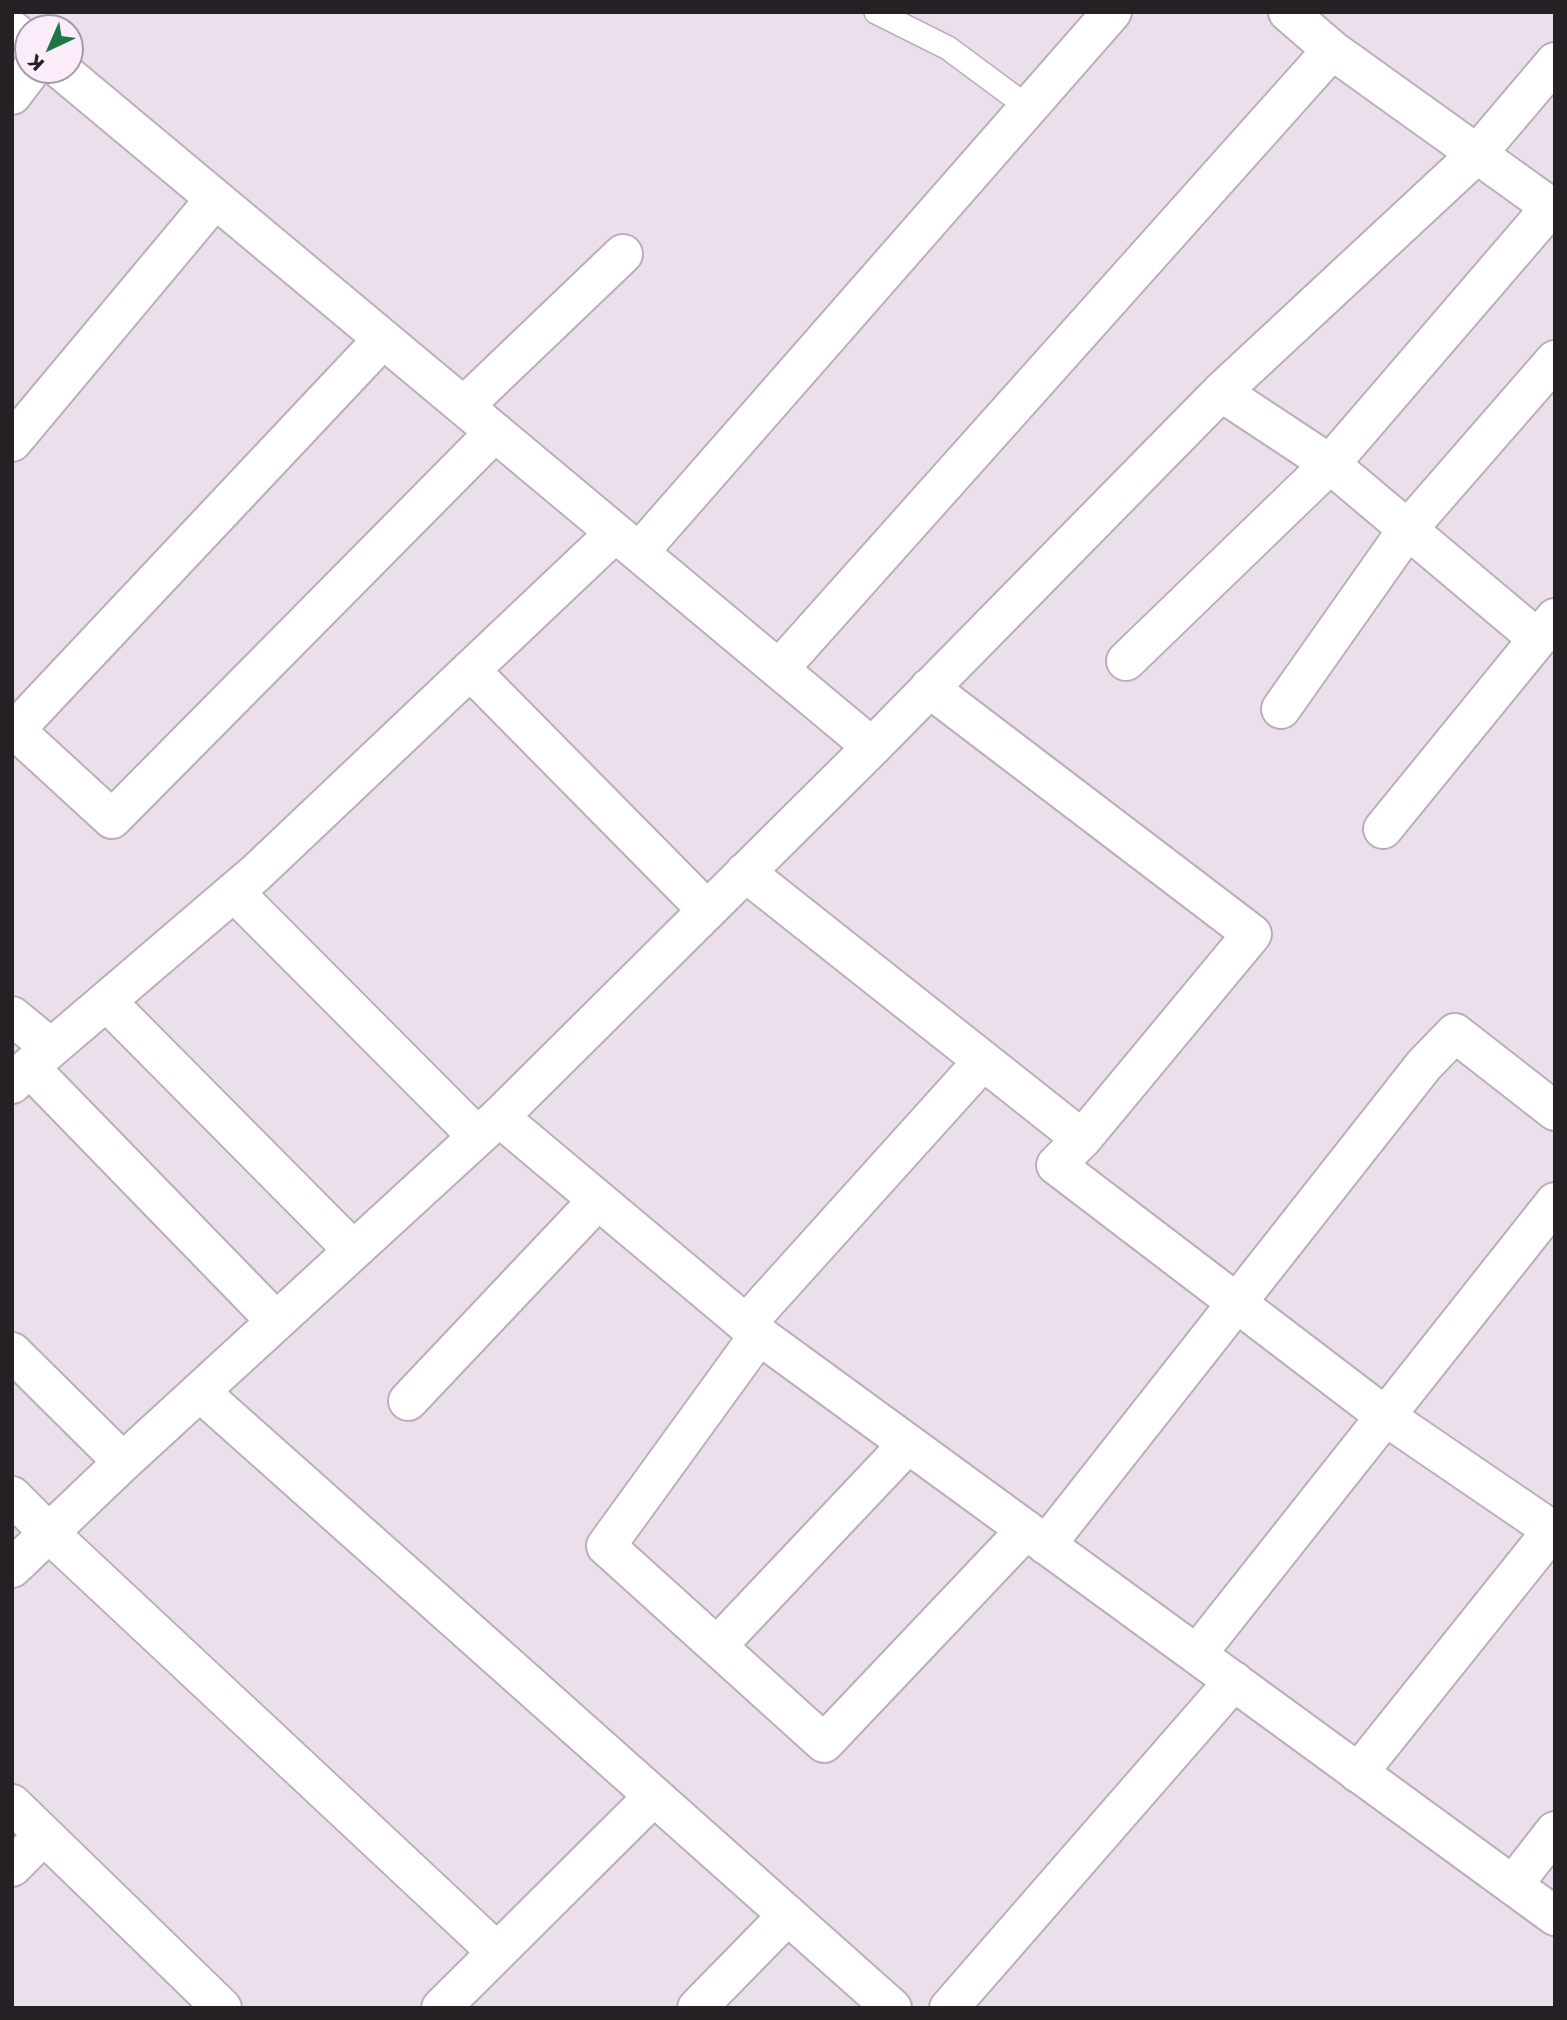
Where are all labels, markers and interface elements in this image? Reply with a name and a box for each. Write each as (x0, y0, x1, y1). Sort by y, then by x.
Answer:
north arrow (14, 14, 84, 84)
text: K (23, 50, 48, 76)

